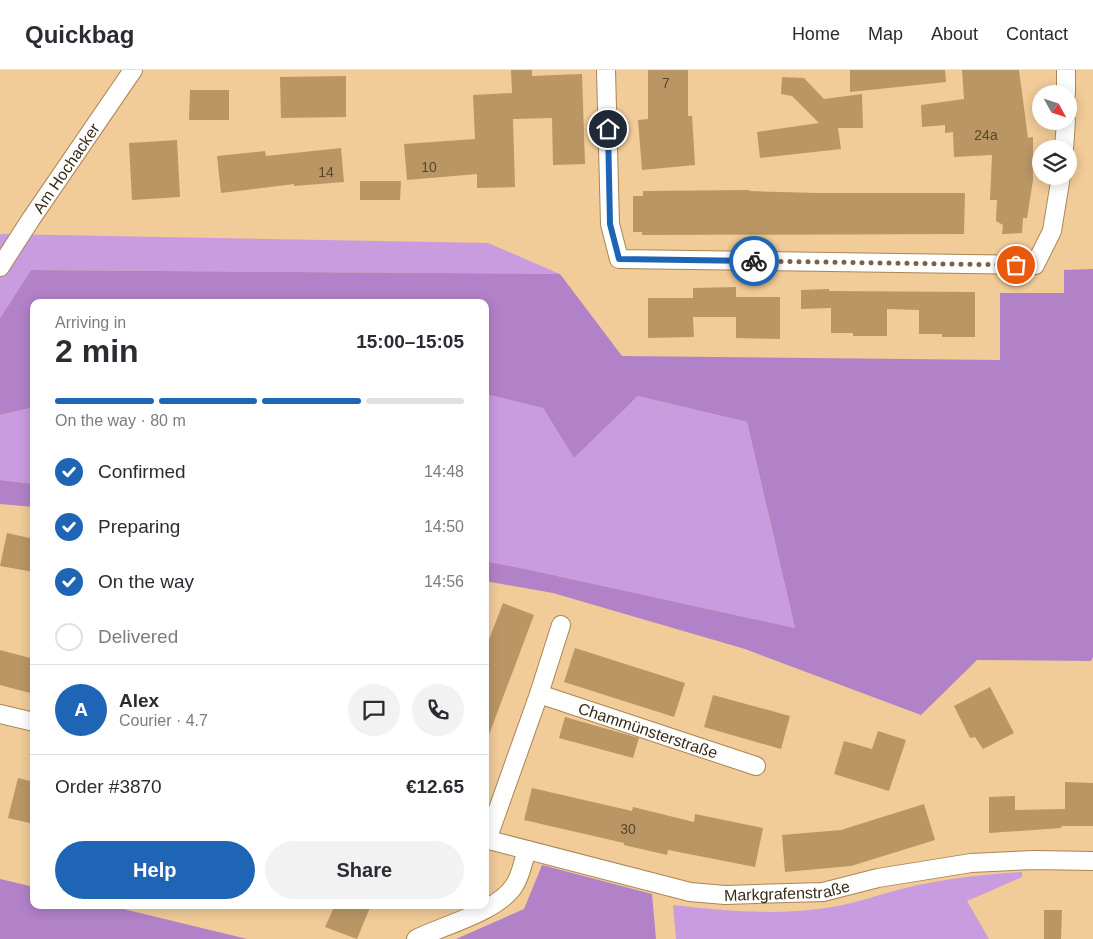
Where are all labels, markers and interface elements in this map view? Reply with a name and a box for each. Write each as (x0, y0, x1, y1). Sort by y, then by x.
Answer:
text: Quickbag (25, 21, 134, 48)
text: Home (792, 24, 840, 44)
text: Map (868, 24, 903, 44)
text: About (931, 24, 978, 44)
text: Contact (1006, 24, 1068, 44)
house number: 7 (662, 75, 670, 91)
north arrow (1032, 85, 1078, 130)
map controls (1032, 85, 1077, 185)
pin (587, 108, 629, 150)
icon: home (594, 115, 622, 143)
street label: Am Hochacker (29, 119, 103, 216)
house number: 24a (974, 127, 998, 143)
button: layers (1032, 140, 1077, 185)
house number: 10 (421, 159, 437, 175)
house number: 14 (318, 164, 334, 180)
courier (729, 236, 779, 286)
pin (995, 244, 1037, 286)
icon: bike (740, 247, 768, 275)
icon: bag (1002, 251, 1030, 279)
text: Arriving in (55, 314, 126, 331)
text: 15:00–15:05 (356, 331, 464, 352)
text: 2 min (55, 333, 139, 369)
text: On the way · 80 m (55, 412, 186, 429)
icon: check (55, 458, 83, 486)
text: Confirmed (98, 461, 186, 482)
text: 14:48 (424, 463, 464, 480)
icon: check (55, 513, 83, 541)
text: Preparing (98, 516, 180, 537)
text: 14:50 (424, 518, 464, 535)
icon: check (55, 568, 83, 596)
text: On the way (98, 571, 194, 592)
text: 14:56 (424, 573, 464, 590)
text: Delivered (98, 626, 178, 647)
button: chat (348, 684, 400, 736)
button: phone (412, 684, 464, 736)
text: Alex (119, 690, 159, 711)
text: A (74, 699, 88, 720)
street label: Chammünsterstraße (576, 699, 720, 761)
text: Courier · 4.7 (119, 712, 208, 729)
text: Order #3870 (55, 776, 162, 797)
text: €12.65 (406, 776, 464, 797)
house number: 30 (620, 821, 636, 837)
button: Help (55, 841, 255, 899)
button: Share (265, 841, 464, 899)
street label: Markgrafenstraße (724, 877, 852, 904)

